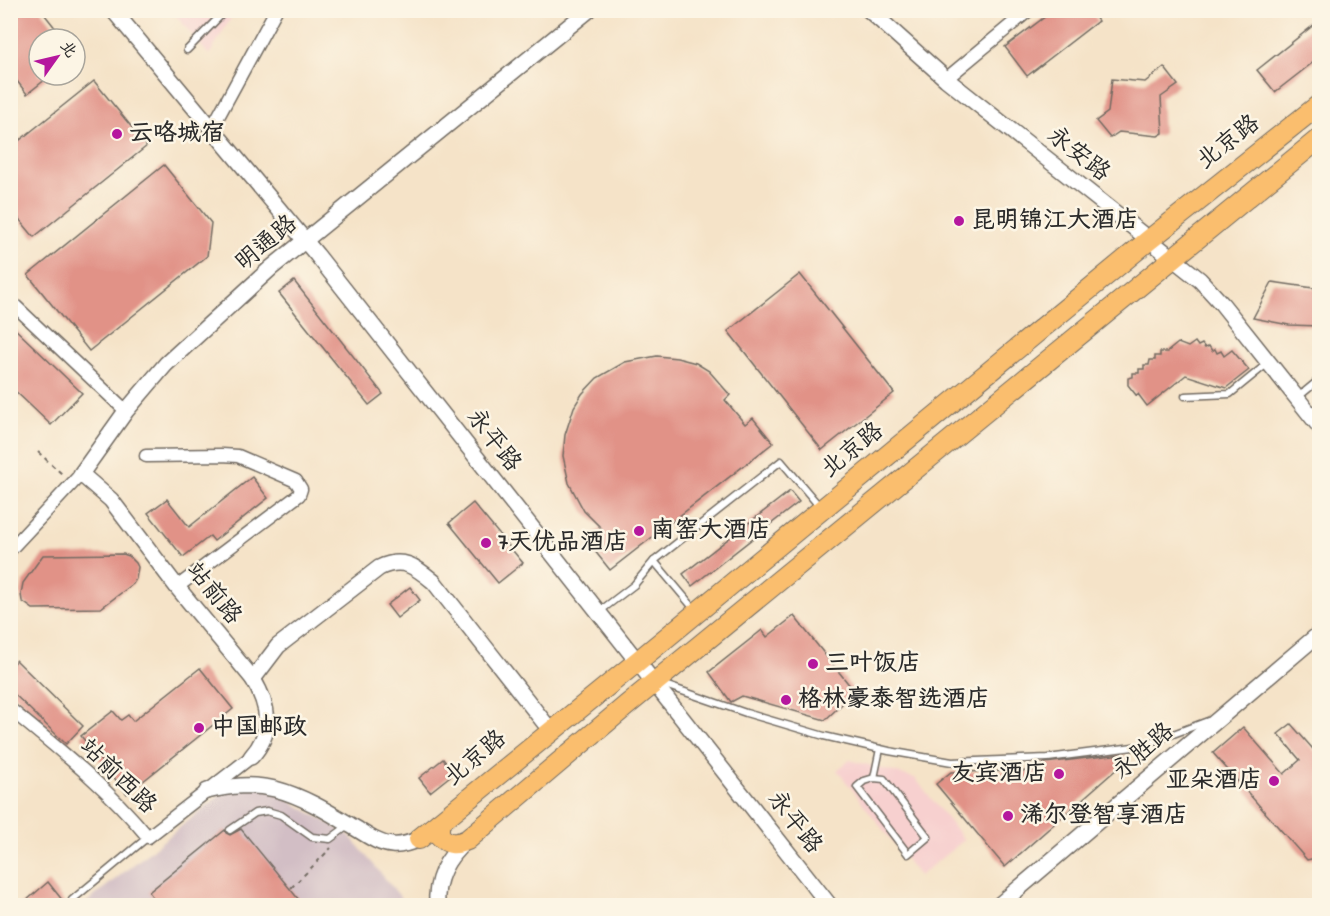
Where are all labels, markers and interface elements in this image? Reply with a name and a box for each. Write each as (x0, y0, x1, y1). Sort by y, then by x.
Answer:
north arrow (27, 27, 87, 87)
text: 北 (53, 36, 82, 63)
street label: 北京路 (1190, 107, 1268, 179)
place label: 云咯城宿 (129, 117, 225, 152)
street label: 永安路 (1039, 119, 1117, 191)
marker: 云咯城宿 (110, 127, 124, 141)
place label: 昆明锦江大酒店 (971, 204, 1139, 239)
street label: 明通路 (228, 207, 306, 281)
marker: 昆明锦江大酒店 (952, 214, 966, 228)
street label: 永平路 (457, 402, 529, 480)
street label: 北京路 (814, 415, 892, 487)
place label: 南窑大酒店 (651, 514, 771, 549)
marker: 南窑大酒店 (632, 524, 646, 538)
place label: 7天优品酒店 (498, 526, 628, 561)
marker: 7天优品酒店 (479, 536, 493, 550)
street label: 站前路 (177, 555, 249, 633)
place label: 三叶饭店 (825, 647, 921, 682)
marker: 三叶饭店 (806, 657, 820, 671)
place label: 格林豪泰智选酒店 (798, 683, 990, 718)
marker: 格林豪泰智选酒店 (779, 693, 793, 707)
place label: 中国邮政 (211, 711, 307, 746)
street label: 永胜路 (1105, 715, 1183, 789)
marker: 中国邮政 (192, 721, 206, 735)
street label: 北京路 (437, 722, 515, 796)
street label: 站前西路 (70, 731, 164, 823)
place label: 友宾酒店 (951, 757, 1047, 792)
place label: 亚朵酒店 (1166, 764, 1262, 799)
marker: 友宾酒店 (1052, 767, 1066, 781)
marker: 亚朵酒店 (1267, 774, 1281, 788)
street label: 永平路 (758, 784, 830, 862)
place label: 浠尔登智享酒店 (1020, 799, 1188, 834)
marker: 浠尔登智享酒店 (1001, 809, 1015, 823)

